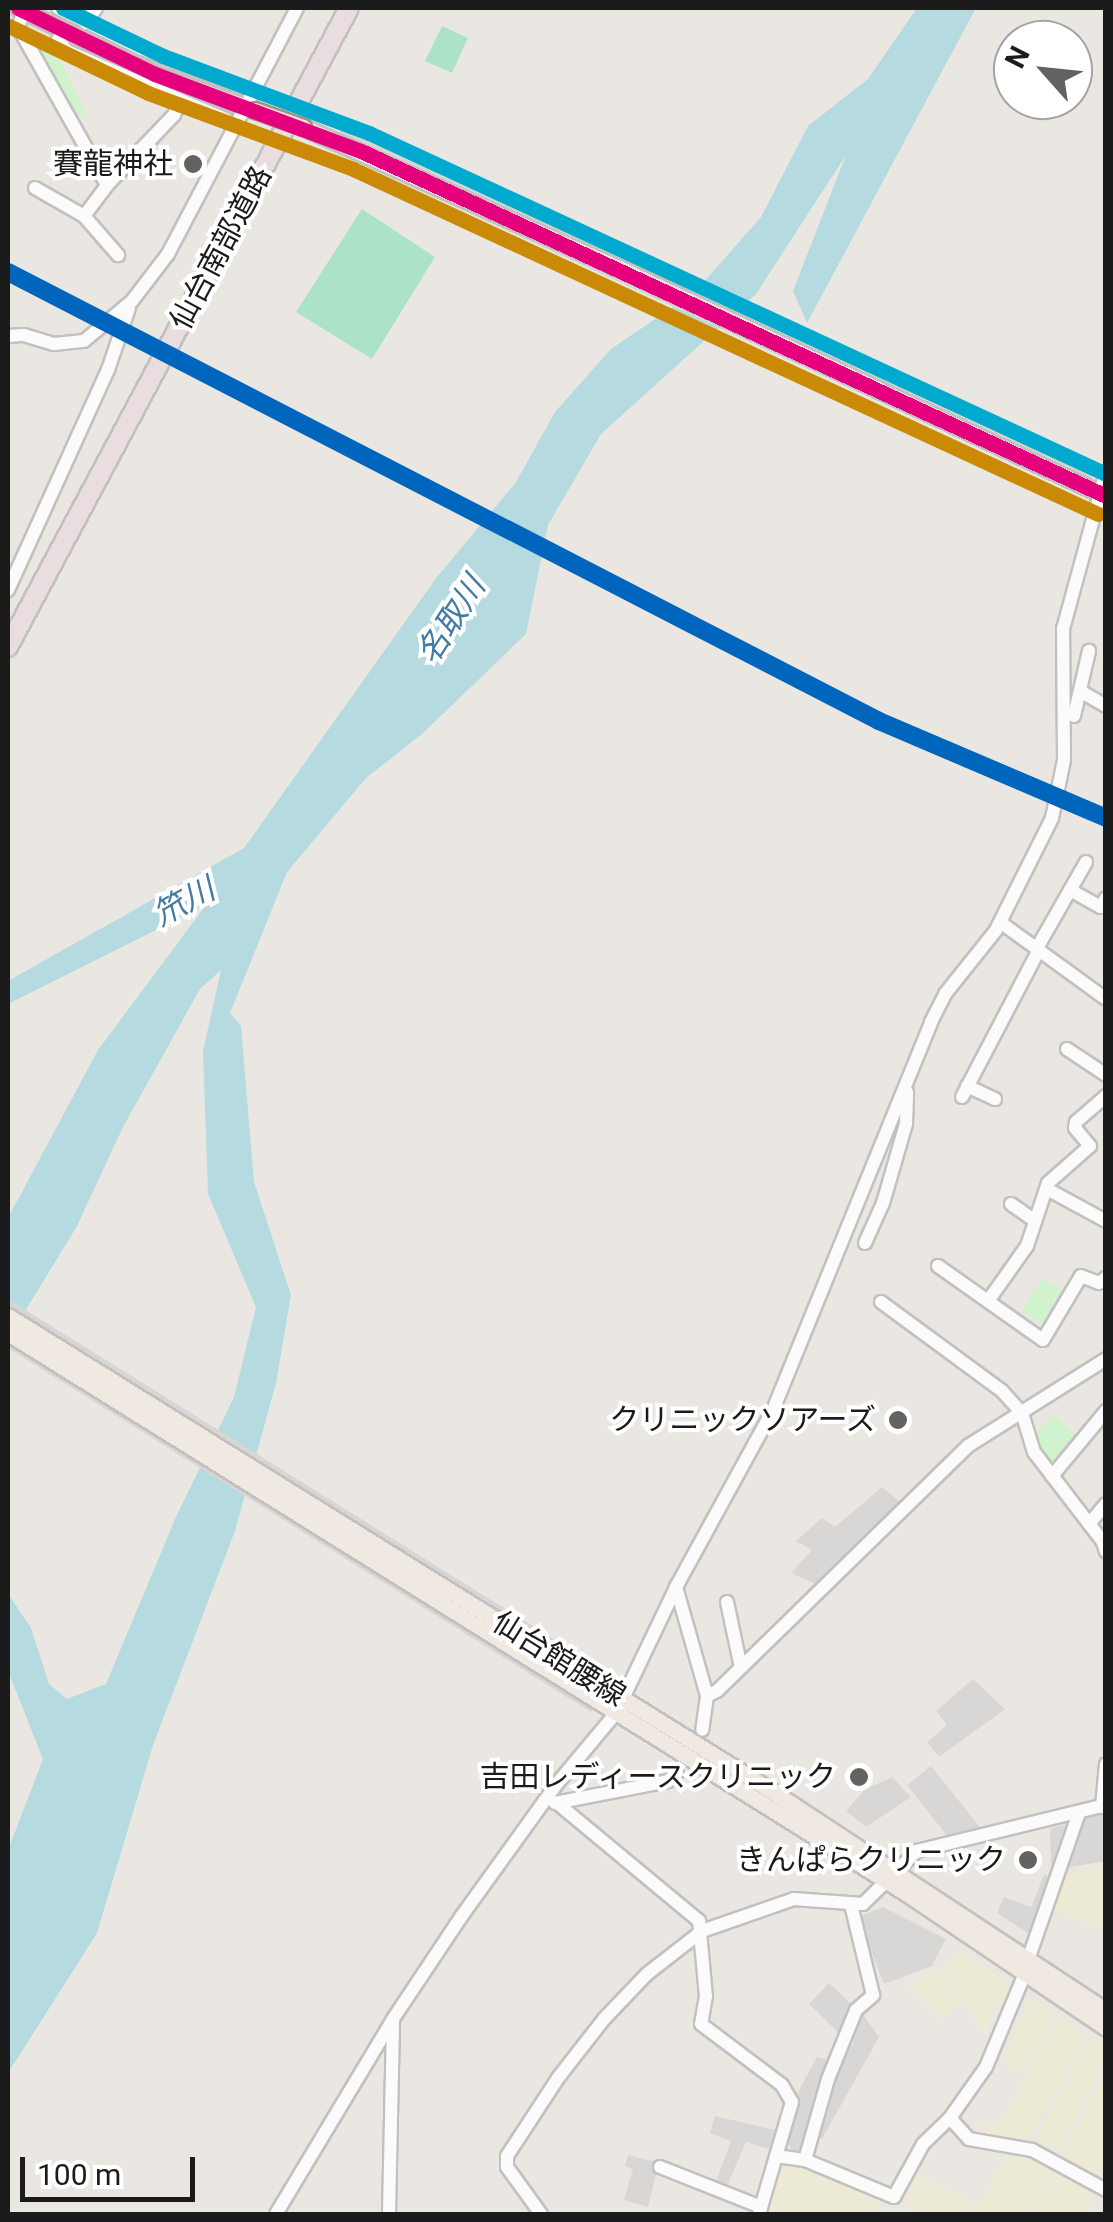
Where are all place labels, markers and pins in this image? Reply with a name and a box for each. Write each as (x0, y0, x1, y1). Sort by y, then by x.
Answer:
place label: 賽龍神社 (53, 146, 173, 182)
marker: 賽龍神社 (182, 153, 204, 175)
place label: クリニックソアーズ (608, 1402, 876, 1438)
marker: クリニックソアーズ (885, 1407, 911, 1433)
place label: 吉田レディースクリニック (476, 1759, 836, 1795)
marker: 吉田レディースクリニック (846, 1764, 872, 1790)
place label: きんぱらクリニック (736, 1842, 1006, 1878)
marker: きんぱらクリニック (1015, 1847, 1041, 1873)

